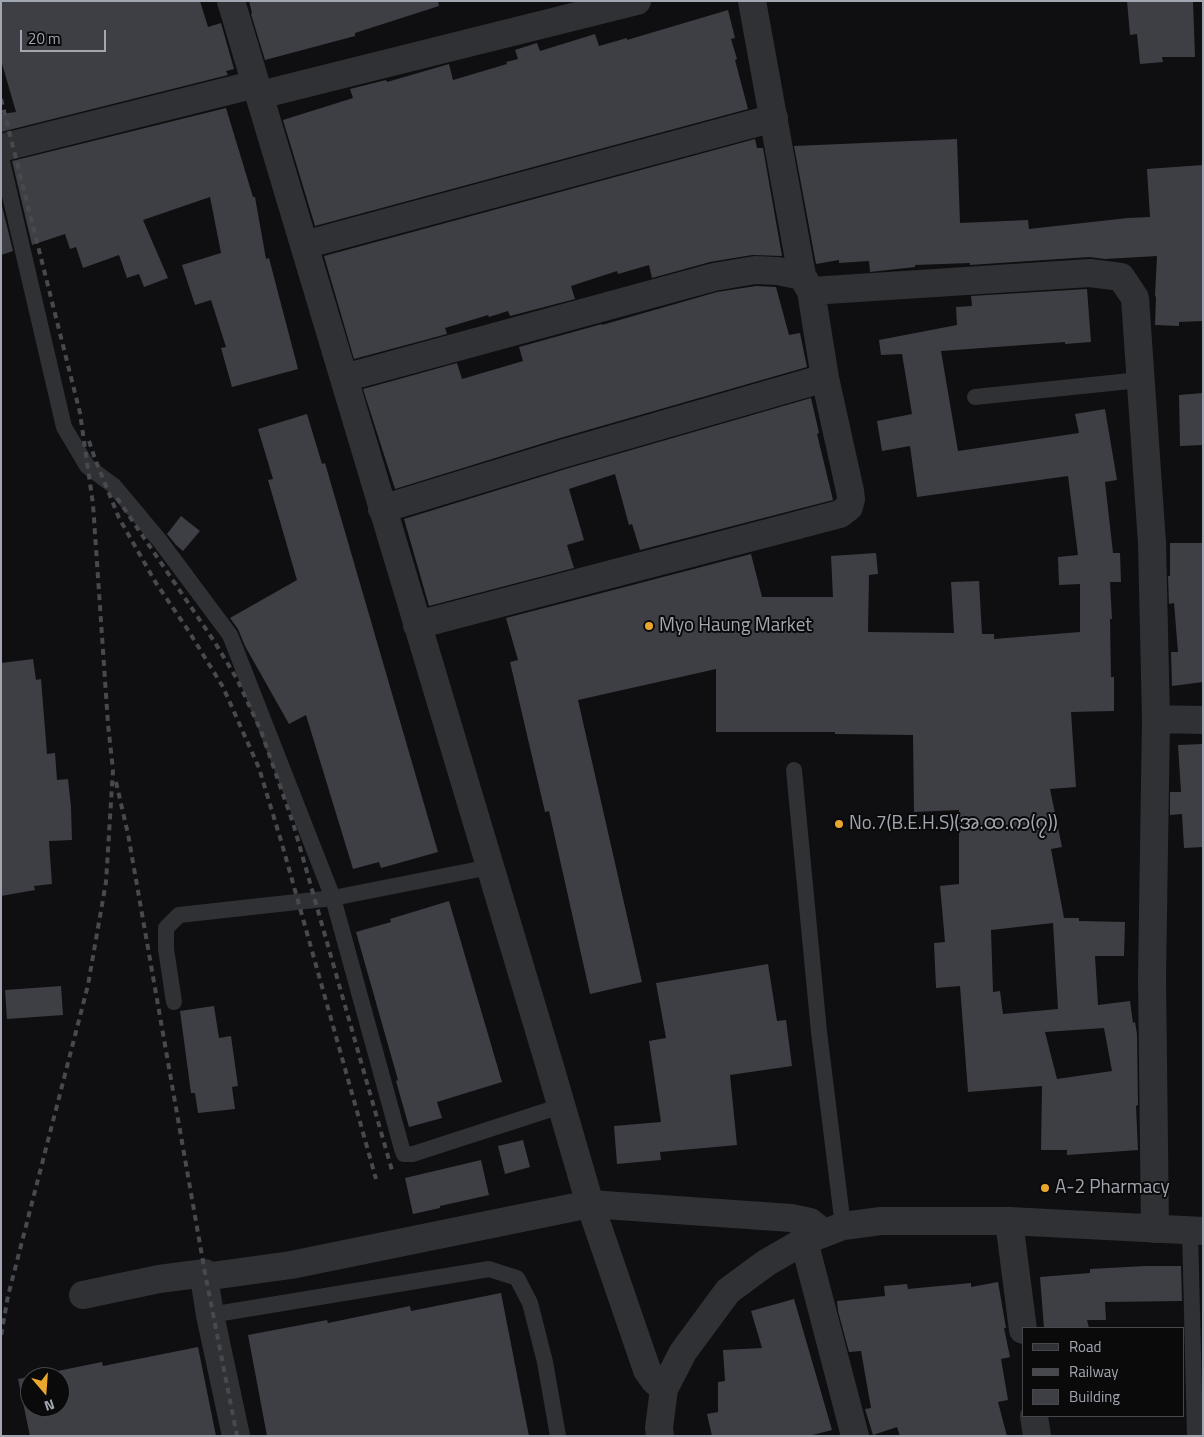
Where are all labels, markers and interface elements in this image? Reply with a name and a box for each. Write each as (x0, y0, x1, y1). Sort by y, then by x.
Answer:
scale bar (22, 20, 109, 52)
text: 20 m (28, 27, 61, 50)
place label: Myo Haung Market (659, 615, 812, 637)
marker: Myo Haung Market (643, 620, 655, 632)
place label: No.7(B.E.H.S)(အ.ထ.က(၇)) (849, 813, 1058, 835)
marker: No.7(B.E.H.S)(အ.ထ.က(၇)) (833, 818, 845, 830)
place label: A-2 Pharmacy (1055, 1177, 1170, 1199)
marker: A-2 Pharmacy (1039, 1182, 1051, 1194)
legend (1022, 1327, 1184, 1417)
text: Road (1069, 1335, 1101, 1358)
text: Railway (1069, 1360, 1119, 1383)
north arrow (20, 1367, 70, 1417)
text: Building (1069, 1385, 1120, 1408)
text: N (42, 1394, 57, 1417)

